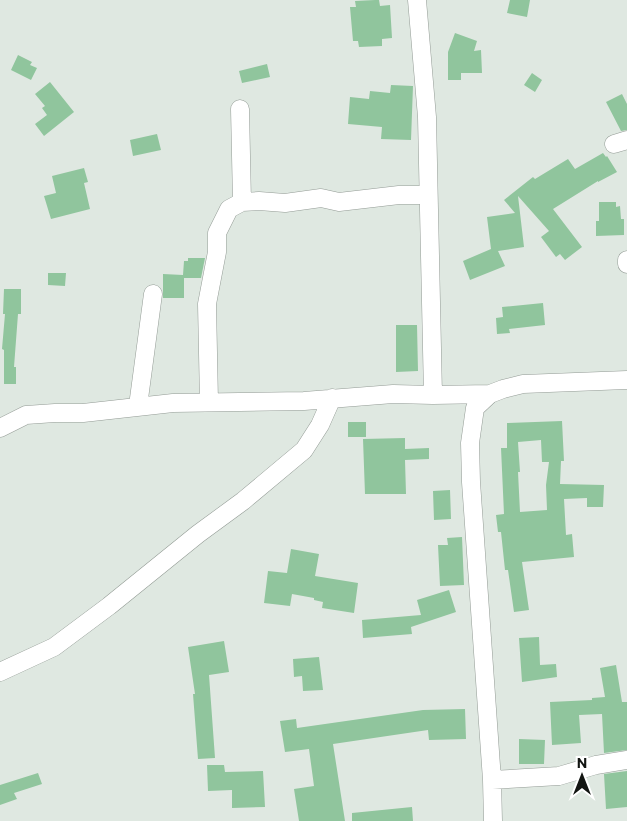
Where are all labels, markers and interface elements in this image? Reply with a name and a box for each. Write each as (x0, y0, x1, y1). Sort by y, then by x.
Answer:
north arrow (557, 751, 607, 801)
text: N (577, 754, 587, 771)

